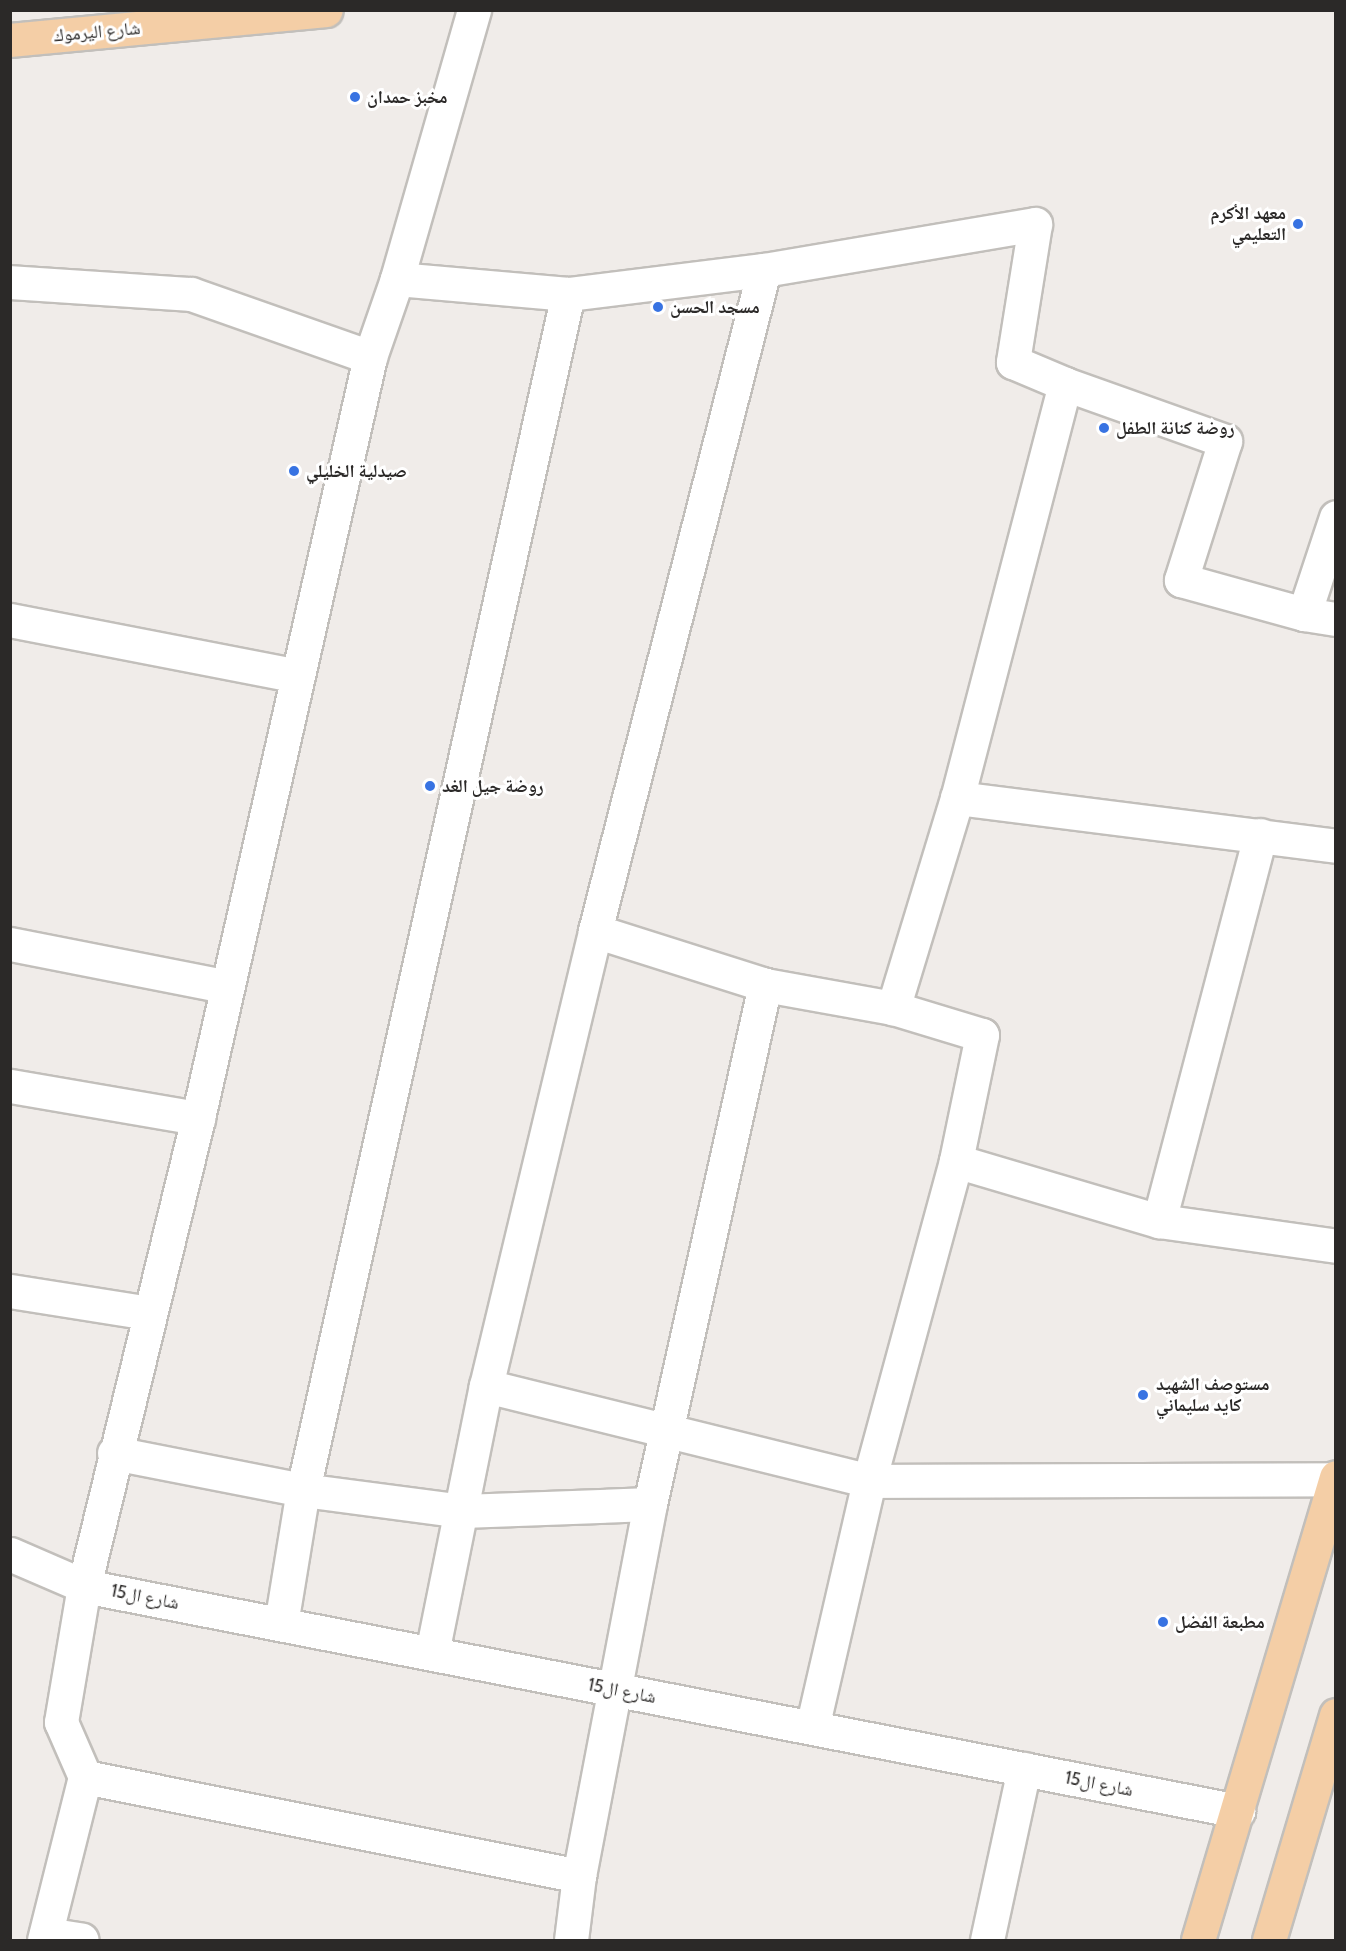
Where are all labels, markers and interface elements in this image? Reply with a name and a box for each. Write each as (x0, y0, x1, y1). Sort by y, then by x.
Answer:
street label: شارع اليرموك (53, 17, 141, 47)
place label: مخبز حمدان (367, 86, 448, 108)
marker: مخبز حمدان (348, 90, 362, 104)
place label: معهد الأكرم التعليمي (1210, 203, 1286, 246)
marker: معهد الأكرم التعليمي (1291, 217, 1305, 231)
place label: مسجد الحسن (670, 296, 760, 318)
marker: مسجد الحسن (651, 300, 665, 314)
place label: روضة كنانة الطفل (1116, 417, 1235, 439)
marker: روضة كنانة الطفل (1097, 421, 1111, 435)
place label: صيدلية الخليلي (306, 460, 407, 482)
marker: صيدلية الخليلي (287, 464, 301, 478)
place label: روضة جيل الغد (442, 775, 544, 797)
marker: روضة جيل الغد (423, 779, 437, 793)
place label: مستوصف الشهيد كايد سليماني (1156, 1374, 1270, 1416)
marker: مستوصف الشهيد كايد سليماني (1134, 1386, 1152, 1404)
street label: شارع ال15 (109, 1580, 181, 1614)
place label: مطبعة الفضل (1175, 1611, 1265, 1633)
marker: مطبعة الفضل (1156, 1615, 1170, 1629)
street label: شارع ال15 (586, 1674, 658, 1708)
street label: شارع ال15 (1063, 1767, 1135, 1801)

